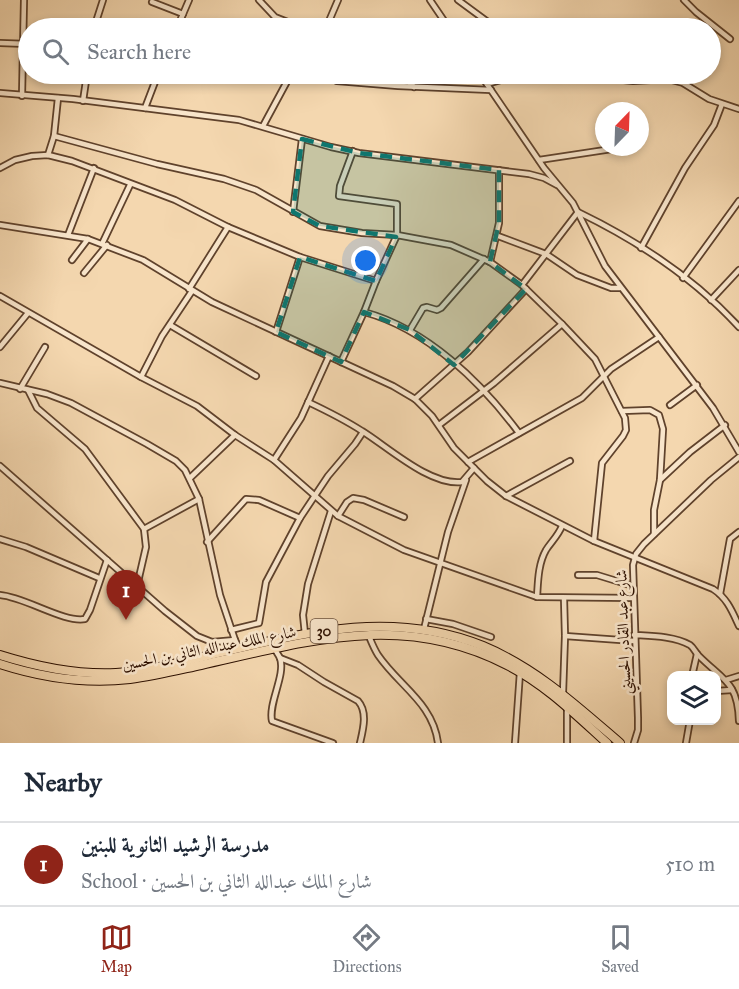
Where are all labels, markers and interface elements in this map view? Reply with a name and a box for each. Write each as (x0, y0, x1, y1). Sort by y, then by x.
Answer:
search box (18, 18, 721, 84)
icon: search (39, 35, 72, 68)
text: Search here (87, 38, 191, 65)
north arrow (595, 102, 649, 156)
your location (351, 246, 380, 275)
street label: شارع عبد القادر الحسيني (611, 569, 641, 695)
pin: 1 (106, 570, 146, 620)
road number: 30 (310, 619, 338, 643)
street label: شارع الملك عبدالله الثاني بن الحسين (120, 622, 298, 678)
map controls (667, 671, 721, 725)
button: layers (667, 671, 721, 725)
text: Nearby (24, 766, 102, 798)
text: مدرسة الرشيد الثانوية للبنين (81, 831, 270, 858)
text: 1 (40, 852, 47, 876)
text: 510 m (665, 852, 715, 876)
text: School · شارع الملك عبدالله الثاني بن الحسين (81, 869, 372, 893)
tab: Map (100, 921, 133, 976)
tab: Directions (333, 921, 401, 976)
tab: Saved (601, 921, 639, 976)

